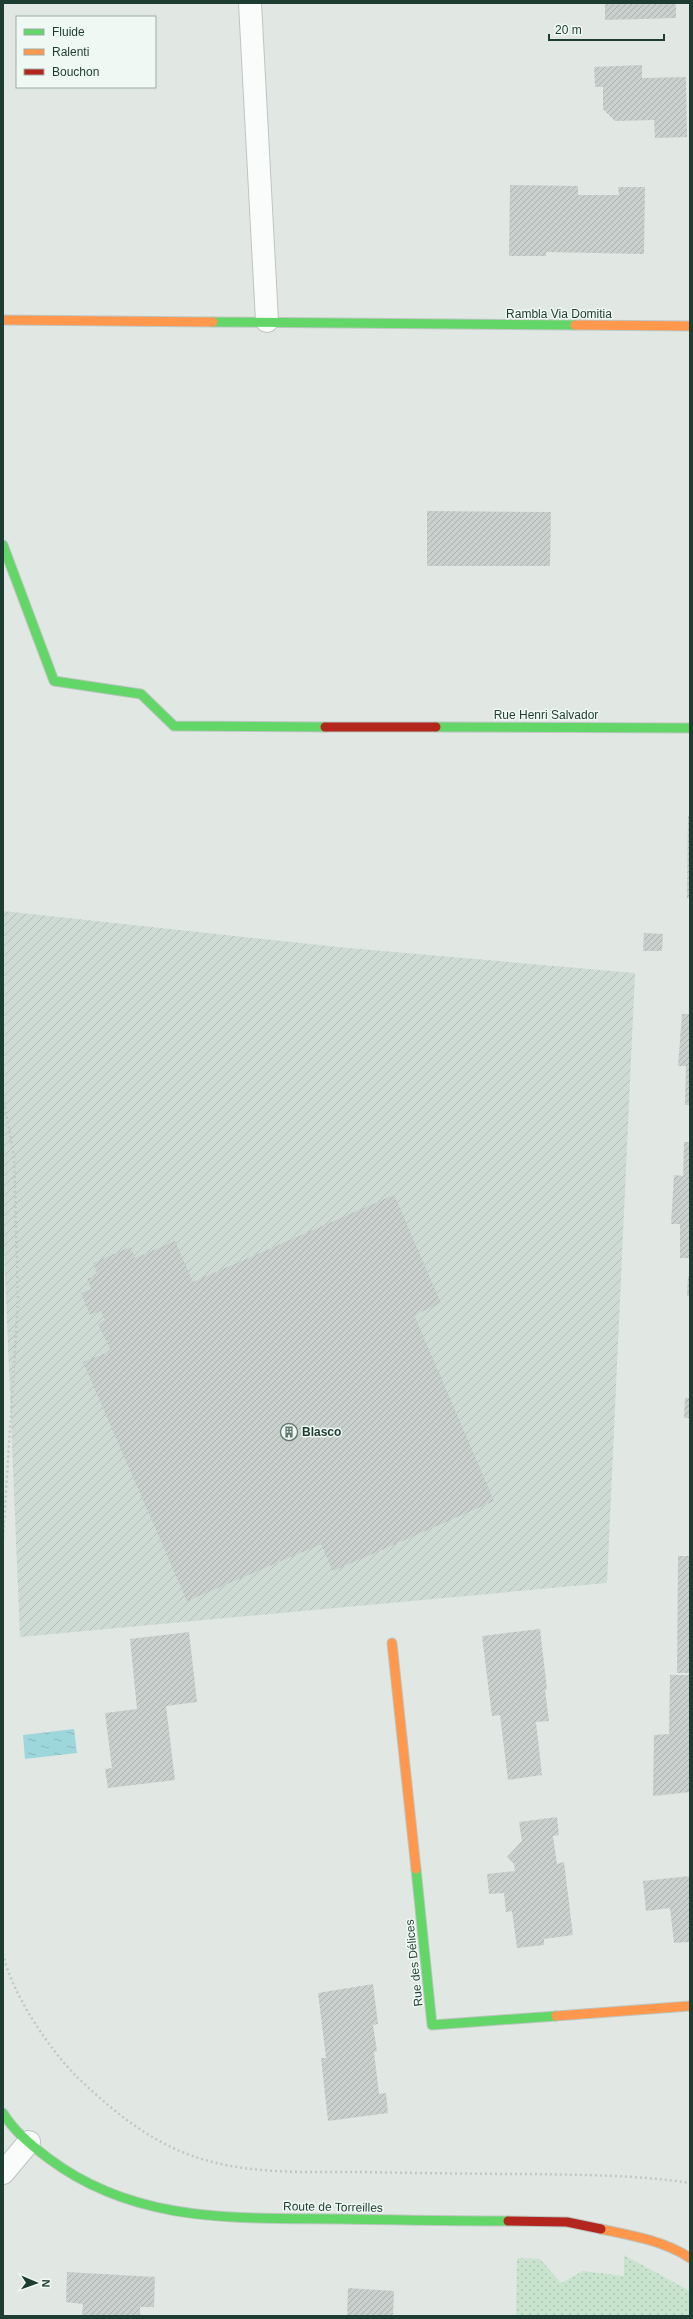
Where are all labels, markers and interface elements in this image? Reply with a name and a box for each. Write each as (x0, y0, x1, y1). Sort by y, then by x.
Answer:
legend (16, 16, 156, 88)
scale bar (549, 16, 664, 42)
text: 20 m (555, 23, 582, 37)
text: Fluide (52, 25, 85, 39)
text: Ralenti (52, 45, 89, 59)
text: Bouchon (52, 65, 99, 79)
street label: Rambla Via Domitia (506, 307, 612, 321)
street label: Rue Henri Salvador (494, 708, 598, 722)
building icon: Blasco (279, 1422, 299, 1442)
place label: Blasco (302, 1425, 341, 1439)
street label: Rue des Délices (402, 1919, 426, 2007)
street label: Route de Torreilles (283, 2199, 383, 2215)
north arrow (16, 2263, 56, 2303)
text: N (40, 2279, 52, 2288)

